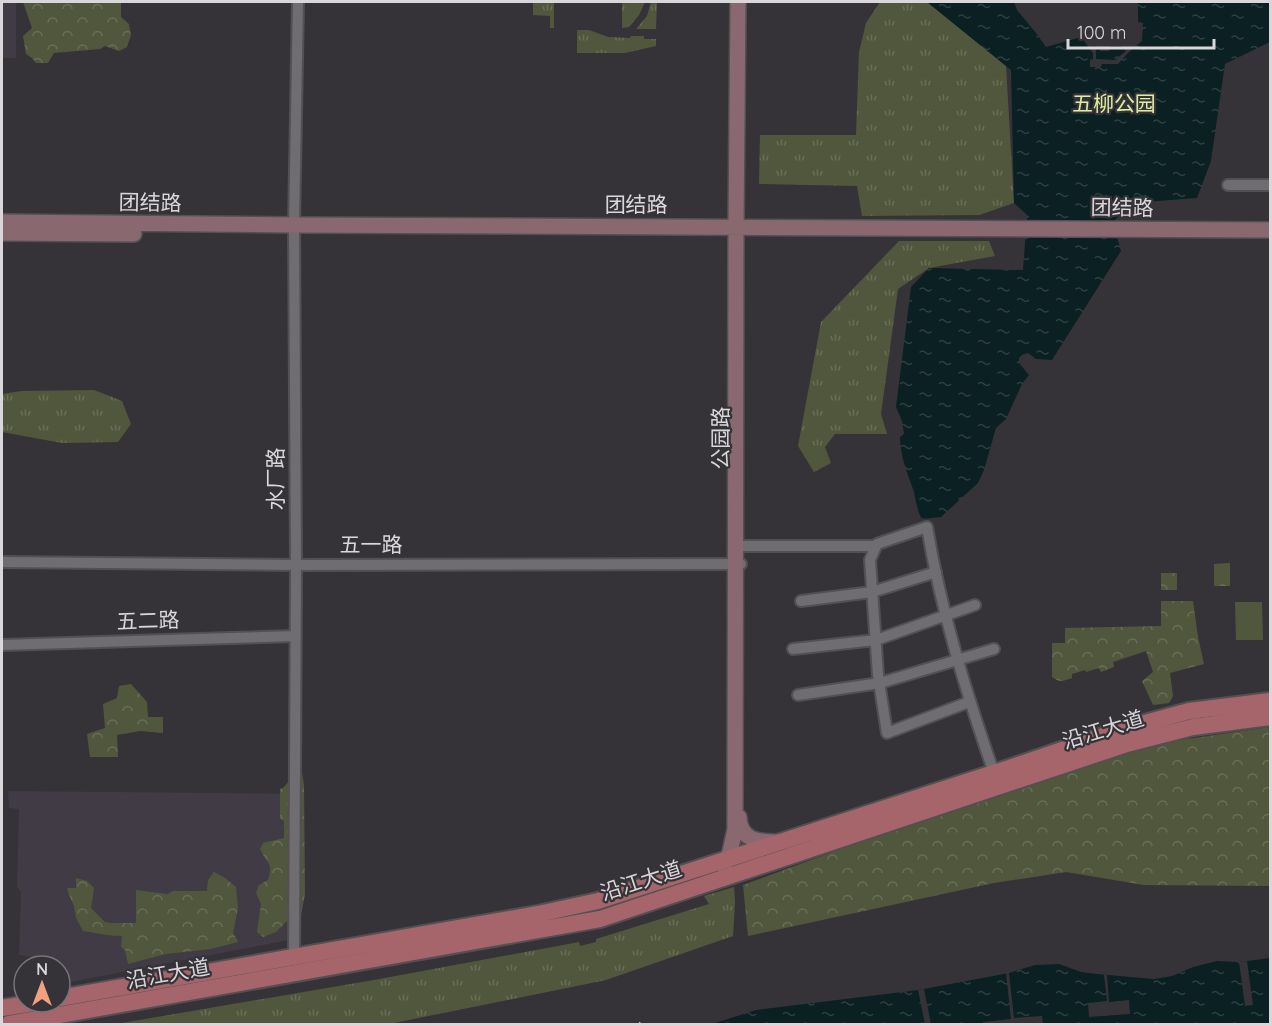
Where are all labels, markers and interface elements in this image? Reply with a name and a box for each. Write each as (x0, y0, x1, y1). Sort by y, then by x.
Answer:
scale bar (1068, 12, 1214, 50)
text: 100 m (1077, 21, 1126, 44)
park label: 五柳公园 (1072, 90, 1156, 116)
street label: 团结路 (118, 188, 182, 216)
street label: 团结路 (605, 191, 668, 217)
street label: 团结路 (1090, 193, 1154, 221)
street label: 公园路 (707, 407, 733, 470)
street label: 水厂路 (262, 448, 288, 511)
street label: 五一路 (340, 531, 403, 557)
street label: 五二路 (116, 606, 180, 634)
street label: 沿江大道 (1059, 704, 1147, 754)
street label: 沿江大道 (597, 855, 685, 905)
street label: 沿江大道 (124, 953, 211, 993)
north arrow (12, 954, 72, 1014)
text: N (36, 959, 48, 979)

